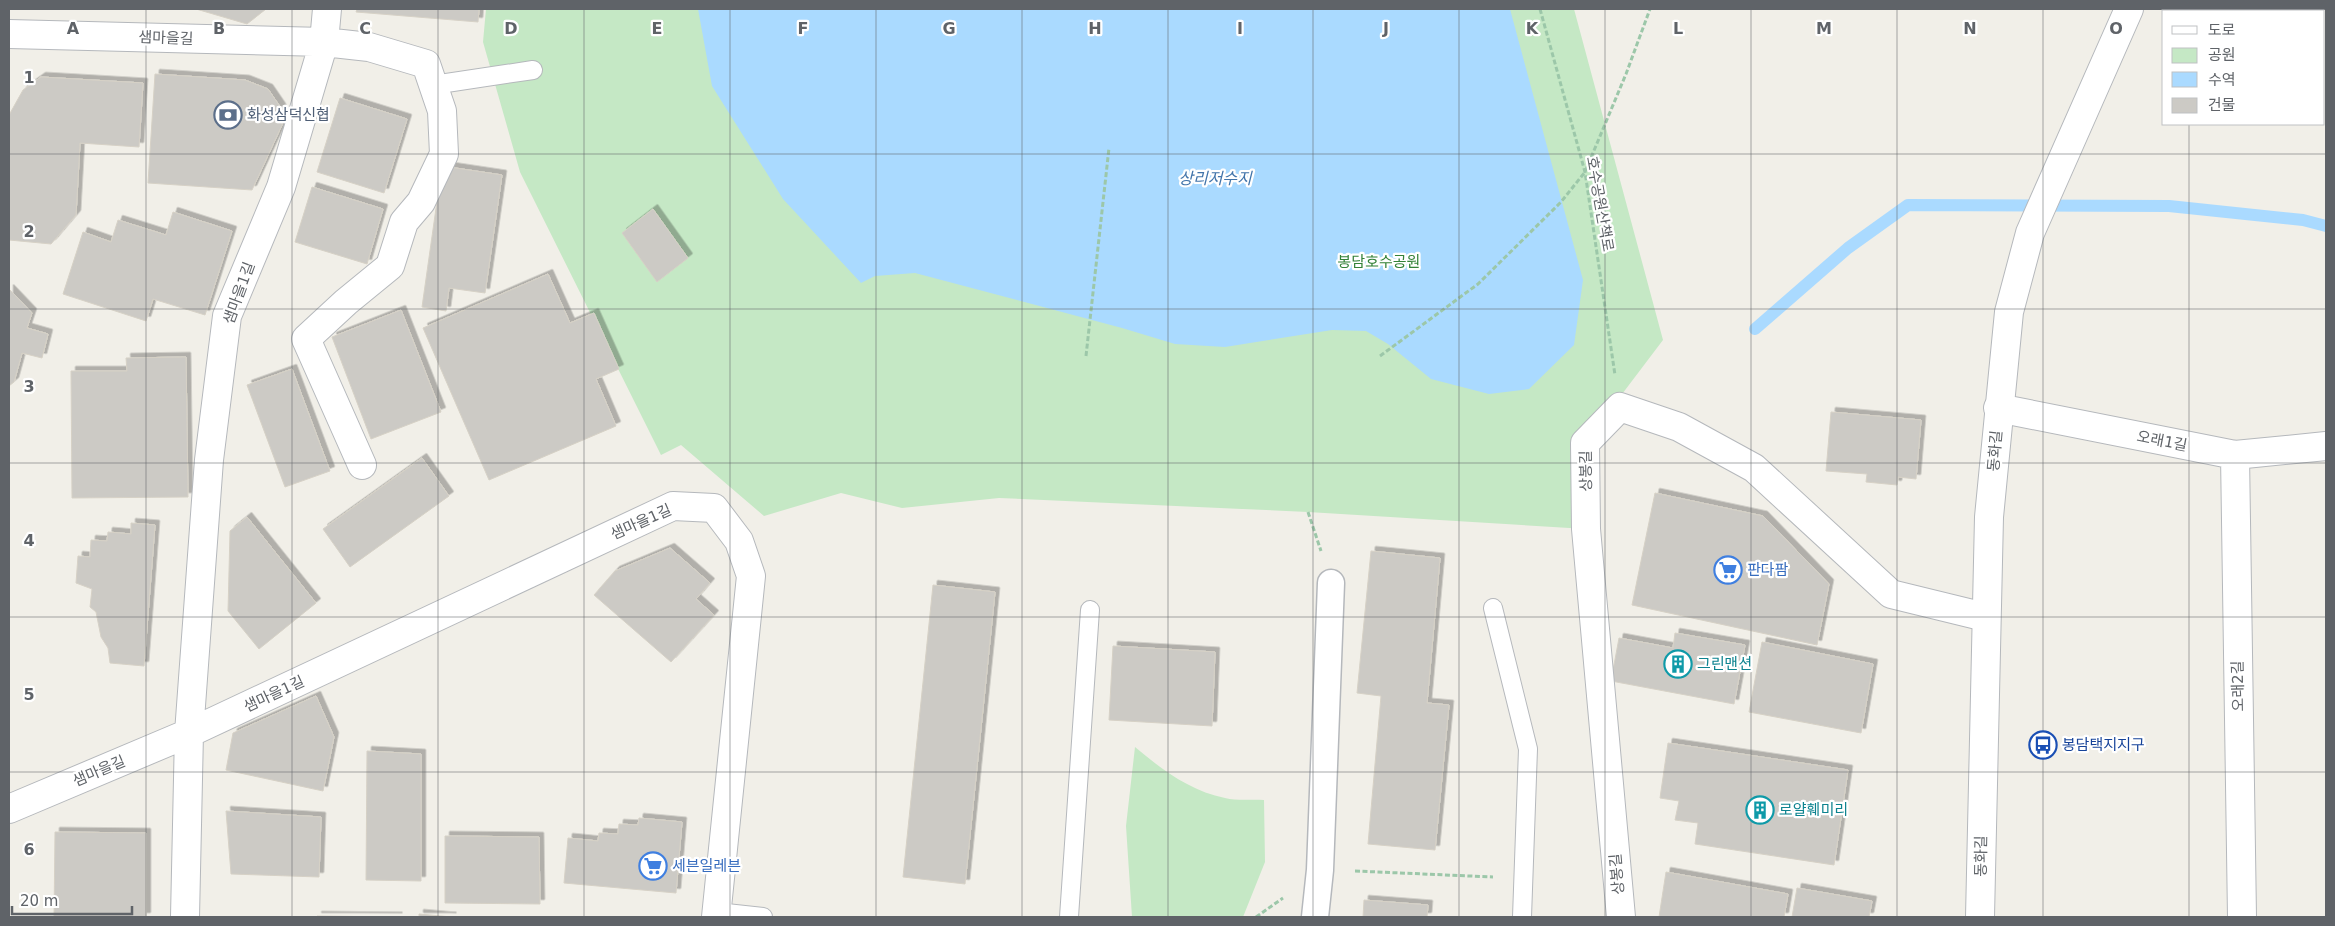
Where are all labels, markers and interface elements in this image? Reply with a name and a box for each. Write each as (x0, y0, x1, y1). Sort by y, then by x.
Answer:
legend (2162, 10, 2325, 125)
text: A (67, 19, 80, 38)
text: B (213, 19, 225, 38)
text: C (359, 19, 371, 38)
text: D (504, 19, 518, 38)
text: E (652, 19, 662, 38)
text: F (798, 19, 808, 38)
text: G (942, 19, 956, 38)
text: H (1088, 19, 1102, 38)
text: I (1237, 19, 1243, 38)
text: J (1382, 19, 1389, 38)
text: K (1526, 19, 1539, 38)
text: L (1673, 19, 1683, 38)
text: M (1816, 19, 1832, 38)
text: N (1963, 19, 1977, 38)
text: O (2109, 19, 2123, 38)
text: 도로 (2208, 21, 2236, 39)
street label: 샘마을길 (138, 28, 194, 48)
text: 공원 (2208, 46, 2236, 64)
text: 1 (23, 68, 35, 87)
text: 수역 (2208, 71, 2236, 89)
text: 건물 (2208, 96, 2236, 114)
bank icon: 화성삼덕신협 (213, 100, 243, 130)
place label: 화성삼덕신협 (247, 106, 330, 124)
street label: 호수공원산책로 (1583, 155, 1617, 253)
water label: 상리저수지 (1178, 169, 1253, 188)
text: 2 (23, 222, 35, 241)
park label: 봉담호수공원 (1338, 253, 1420, 271)
street label: 샘마을1길 (219, 259, 259, 327)
text: 3 (23, 377, 35, 396)
street label: 오래1길 (2135, 427, 2189, 455)
street label: 동화길 (1984, 430, 2006, 472)
street label: 상봉길 (1577, 450, 1595, 492)
street label: 샘마을1길 (608, 501, 674, 543)
text: 4 (23, 531, 35, 550)
supermarket icon: 판다팜 (1713, 555, 1743, 585)
place label: 판다팜 (1747, 561, 1789, 579)
building icon: 그린맨션 (1663, 649, 1693, 679)
place label: 그린맨션 (1697, 655, 1752, 673)
street label: 오래2길 (2229, 660, 2247, 712)
street label: 샘마을1길 (241, 672, 307, 716)
text: 5 (23, 685, 35, 704)
bus stop icon: 봉담택지지구 (2028, 730, 2058, 760)
place label: 봉담택지지구 (2062, 736, 2145, 754)
street label: 샘마을길 (70, 752, 128, 790)
building icon: 로얄훼미리 (1745, 795, 1775, 825)
place label: 로얄훼미리 (1779, 801, 1848, 819)
street label: 동화길 (1972, 835, 1990, 877)
text: 6 (23, 840, 35, 859)
supermarket icon: 세븐일레븐 (638, 851, 668, 881)
street label: 상봉길 (1606, 853, 1628, 895)
place label: 세븐일레븐 (672, 857, 741, 875)
scale bar (12, 884, 132, 916)
text: 20 m (20, 892, 58, 910)

